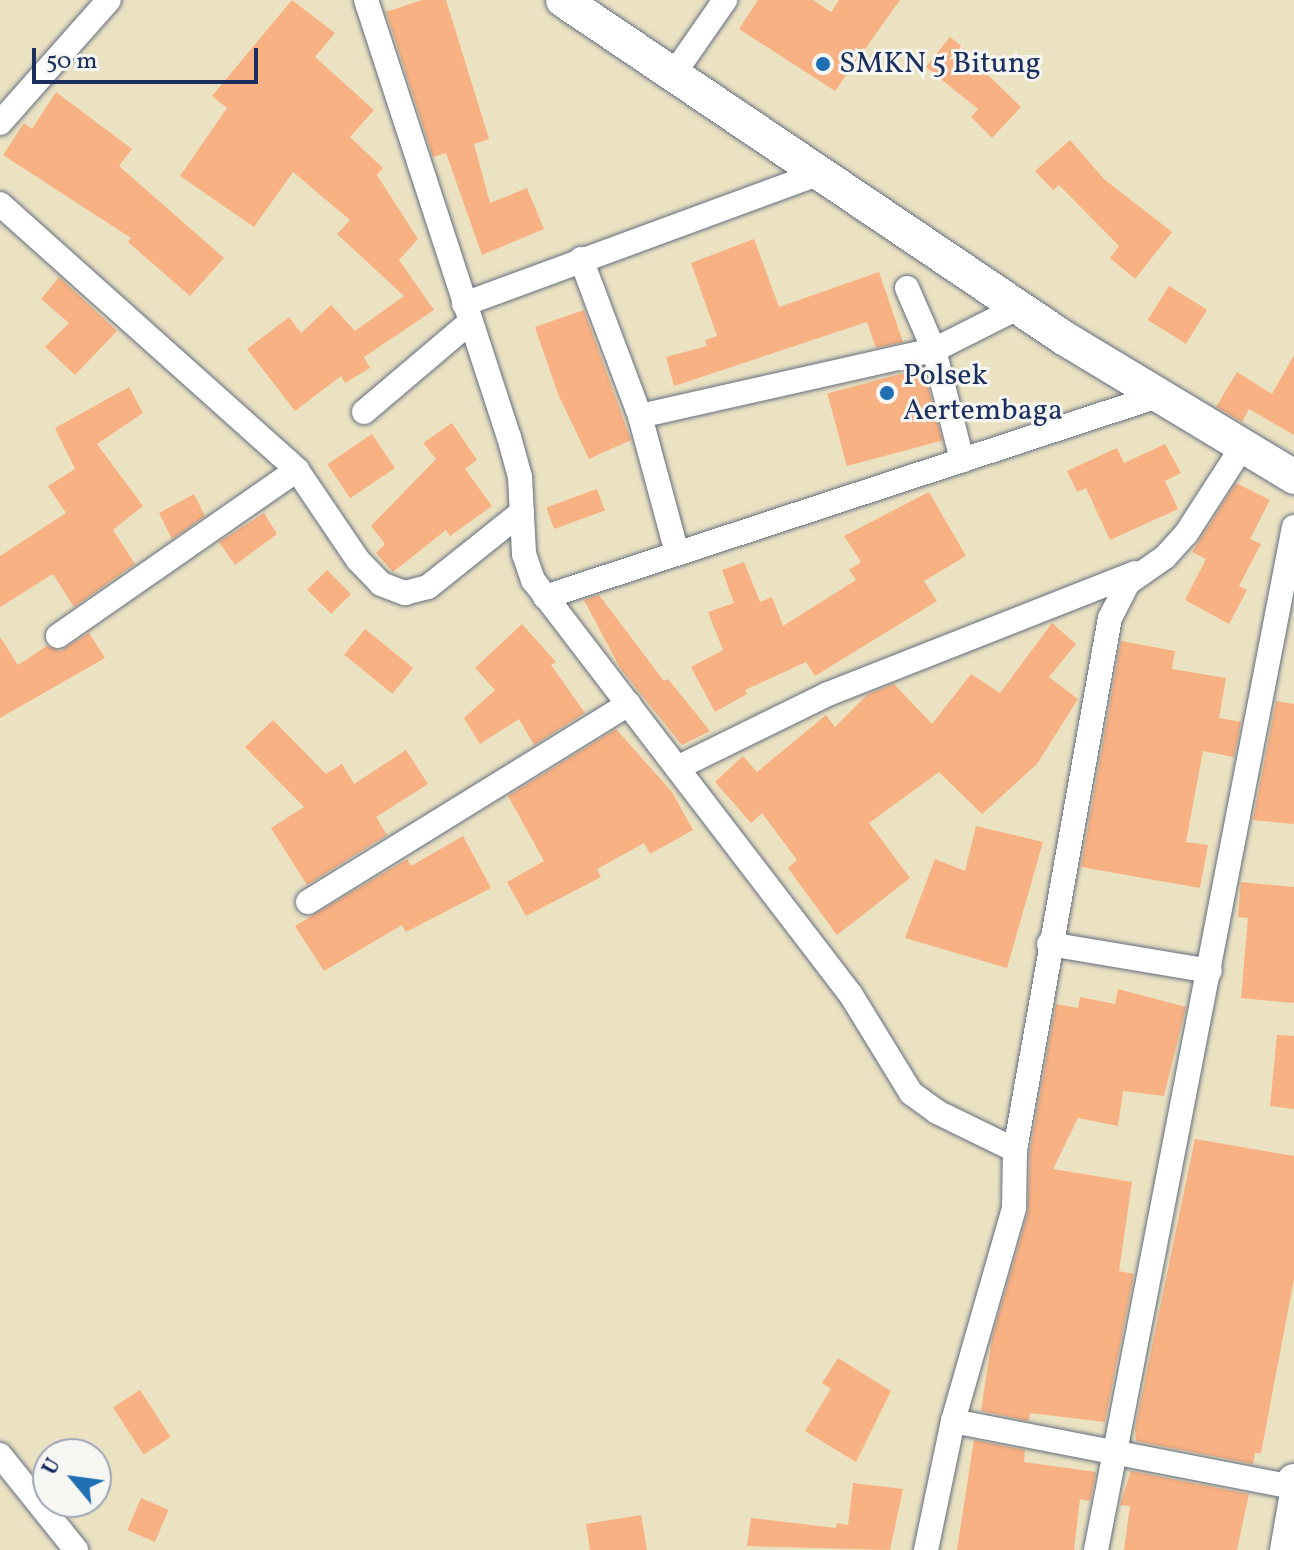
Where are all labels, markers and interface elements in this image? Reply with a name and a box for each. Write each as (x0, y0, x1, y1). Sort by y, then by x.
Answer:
scale bar (36, 32, 262, 82)
text: 50 m (46, 45, 98, 79)
place label: SMKN 5 Bitung (839, 46, 1041, 82)
marker: SMKN 5 Bitung (814, 55, 832, 73)
place label: Polsek Aertembaga (903, 358, 1063, 428)
marker: Polsek Aertembaga (878, 384, 896, 402)
north arrow (32, 1438, 112, 1518)
text: U (35, 1453, 70, 1481)

